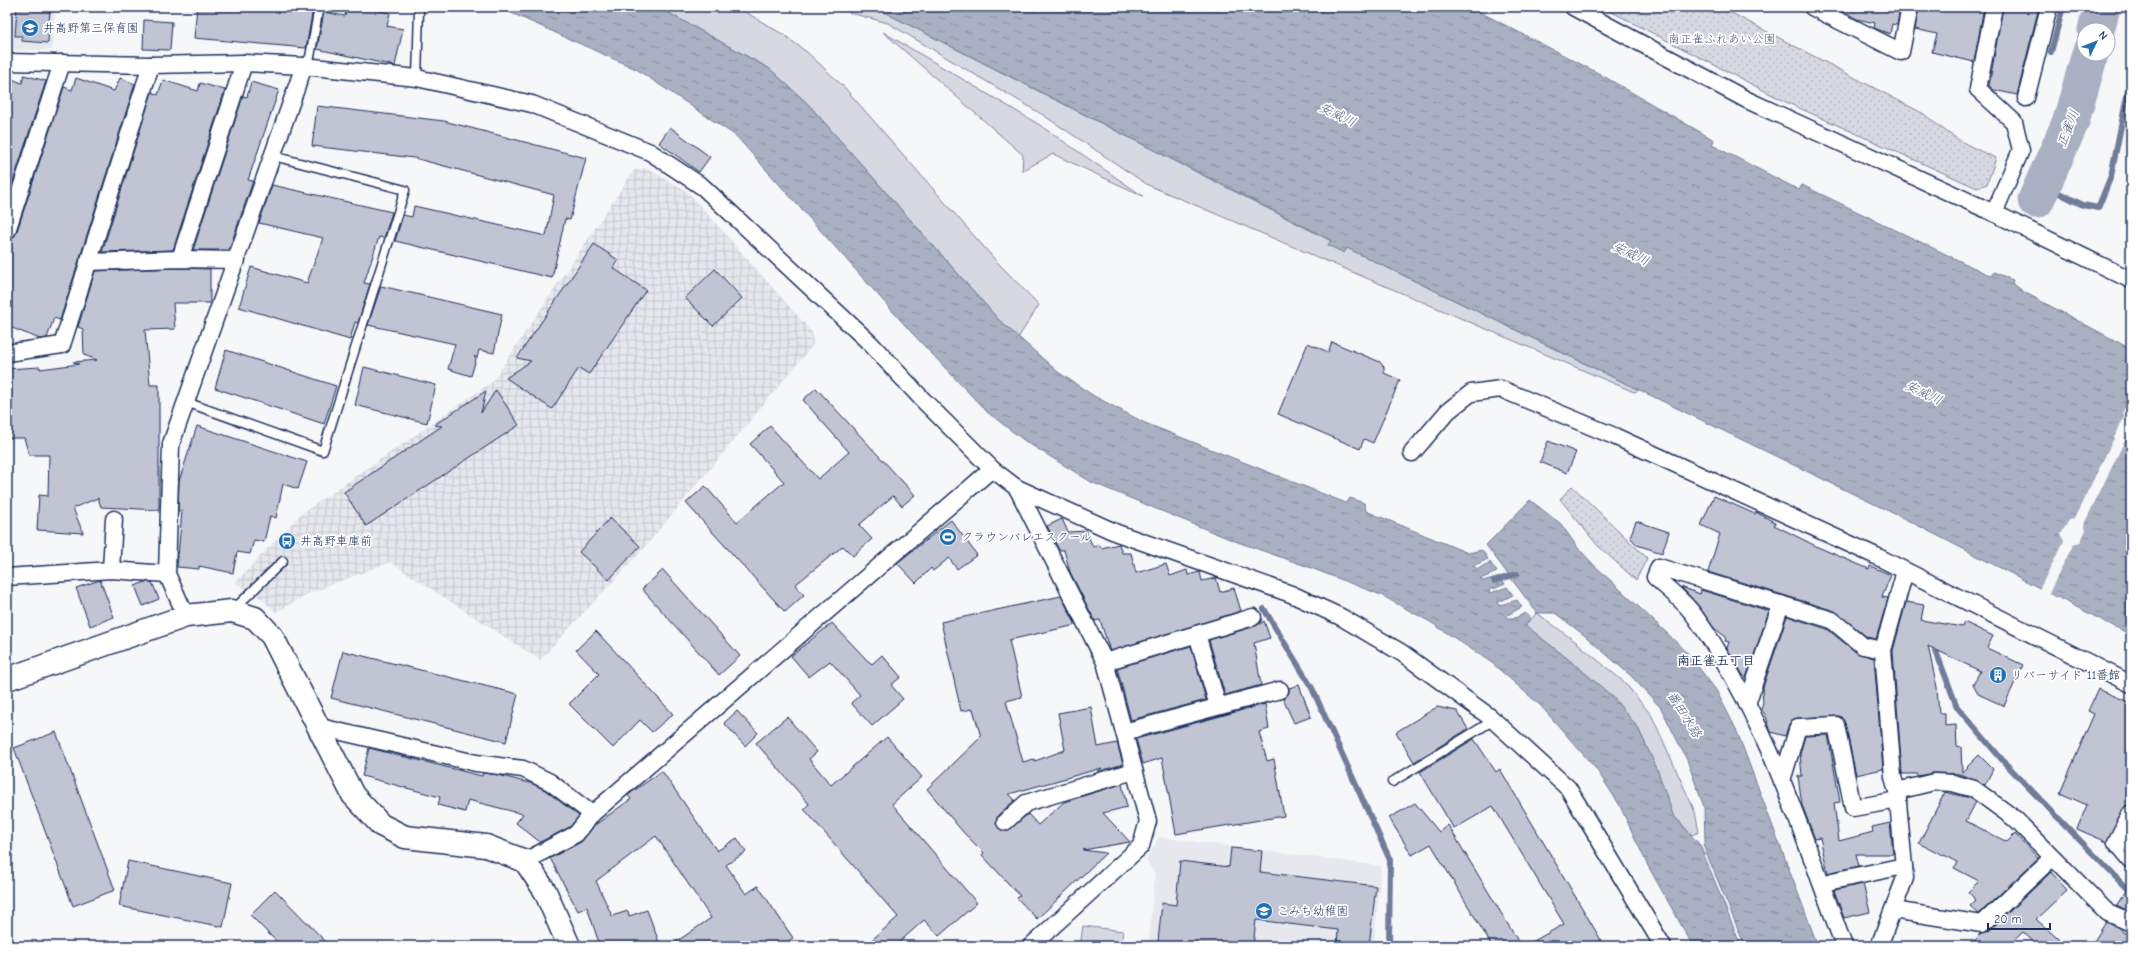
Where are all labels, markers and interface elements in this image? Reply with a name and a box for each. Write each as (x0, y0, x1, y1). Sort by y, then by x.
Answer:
school or university icon: 井高野第三保育園 (20, 18, 40, 38)
place label: 井高野第三保育園 (43, 21, 139, 35)
north arrow (2076, 22, 2116, 62)
text: N (2096, 28, 2110, 43)
park label: 南正雀ふれあい公園 (1668, 32, 1776, 46)
water label: 安威川 (1317, 99, 1359, 130)
water label: 正雀川 (2053, 107, 2081, 149)
water label: 安威川 (1610, 238, 1652, 268)
water label: 安威川 (1903, 377, 1945, 408)
sports icon: クラウンバレエスクール (938, 527, 958, 547)
place label: クラウンバレエスクール (961, 530, 1092, 544)
bus stop icon: 井高野車庫前 (277, 531, 297, 551)
place label: 井高野車庫前 (300, 534, 372, 548)
district label: 南正雀五丁目 (1677, 653, 1755, 668)
building icon: リバーサイド 11番館 (1988, 665, 2008, 685)
place label: リバーサイド 11番館 (2011, 668, 2120, 682)
water label: 番田水路 (1664, 688, 1705, 741)
school or university icon: こみち幼稚園 (1254, 901, 1274, 921)
place label: こみち幼稚園 (1277, 904, 1349, 918)
scale bar (1988, 905, 2050, 931)
text: 20 m (1994, 912, 2022, 926)

